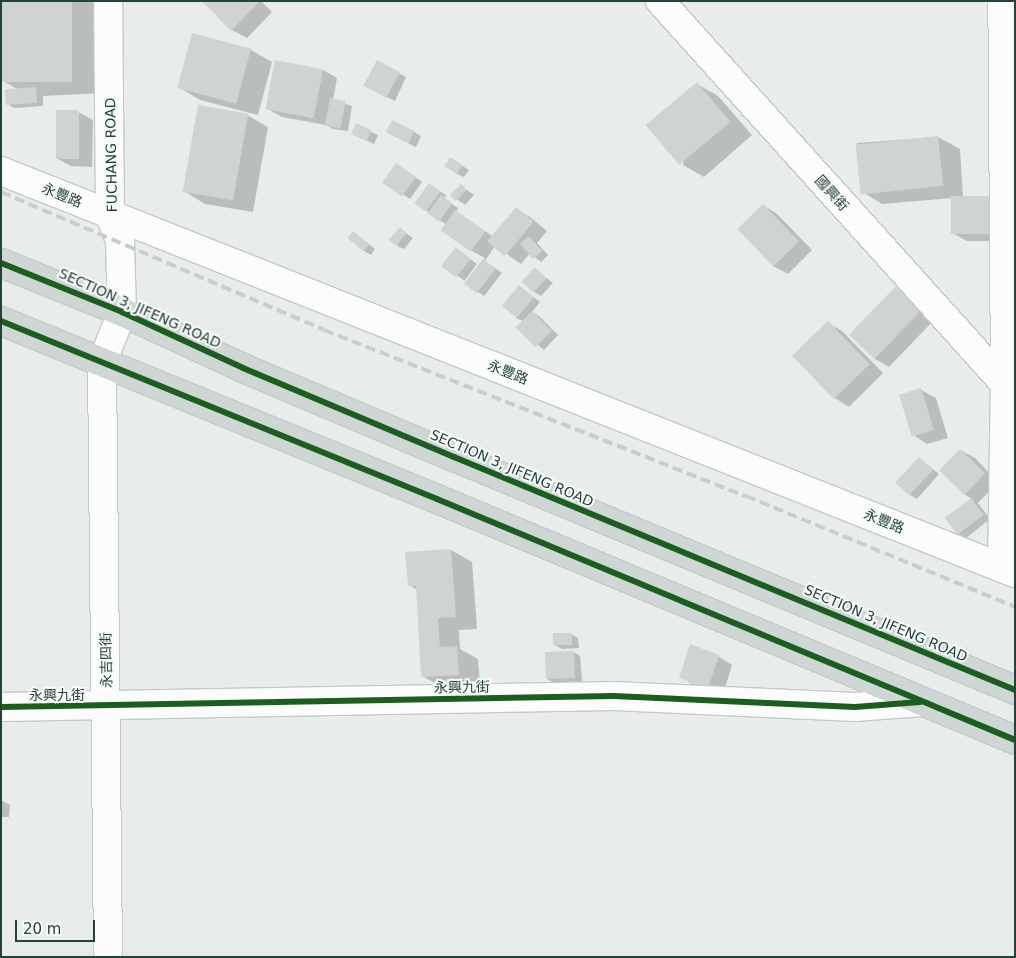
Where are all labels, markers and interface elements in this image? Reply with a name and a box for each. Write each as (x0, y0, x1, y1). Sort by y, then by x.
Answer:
street label: FUCHANG ROAD (102, 97, 120, 213)
street label: 國興街 (812, 172, 852, 214)
street label: 永豐路 (39, 179, 85, 211)
street label: SECTION 3, JIFENG ROAD (56, 265, 224, 351)
street label: 永豐路 (485, 356, 531, 388)
street label: SECTION 3, JIFENG ROAD (428, 426, 596, 510)
street label: 永豐路 (861, 505, 907, 537)
street label: SECTION 3, JIFENG ROAD (802, 581, 970, 665)
street label: 永吉四街 (97, 632, 115, 688)
street label: 永興九街 (434, 678, 490, 696)
street label: 永興九街 (29, 687, 85, 703)
scale bar (18, 910, 98, 942)
text: 20 m (23, 920, 61, 938)

